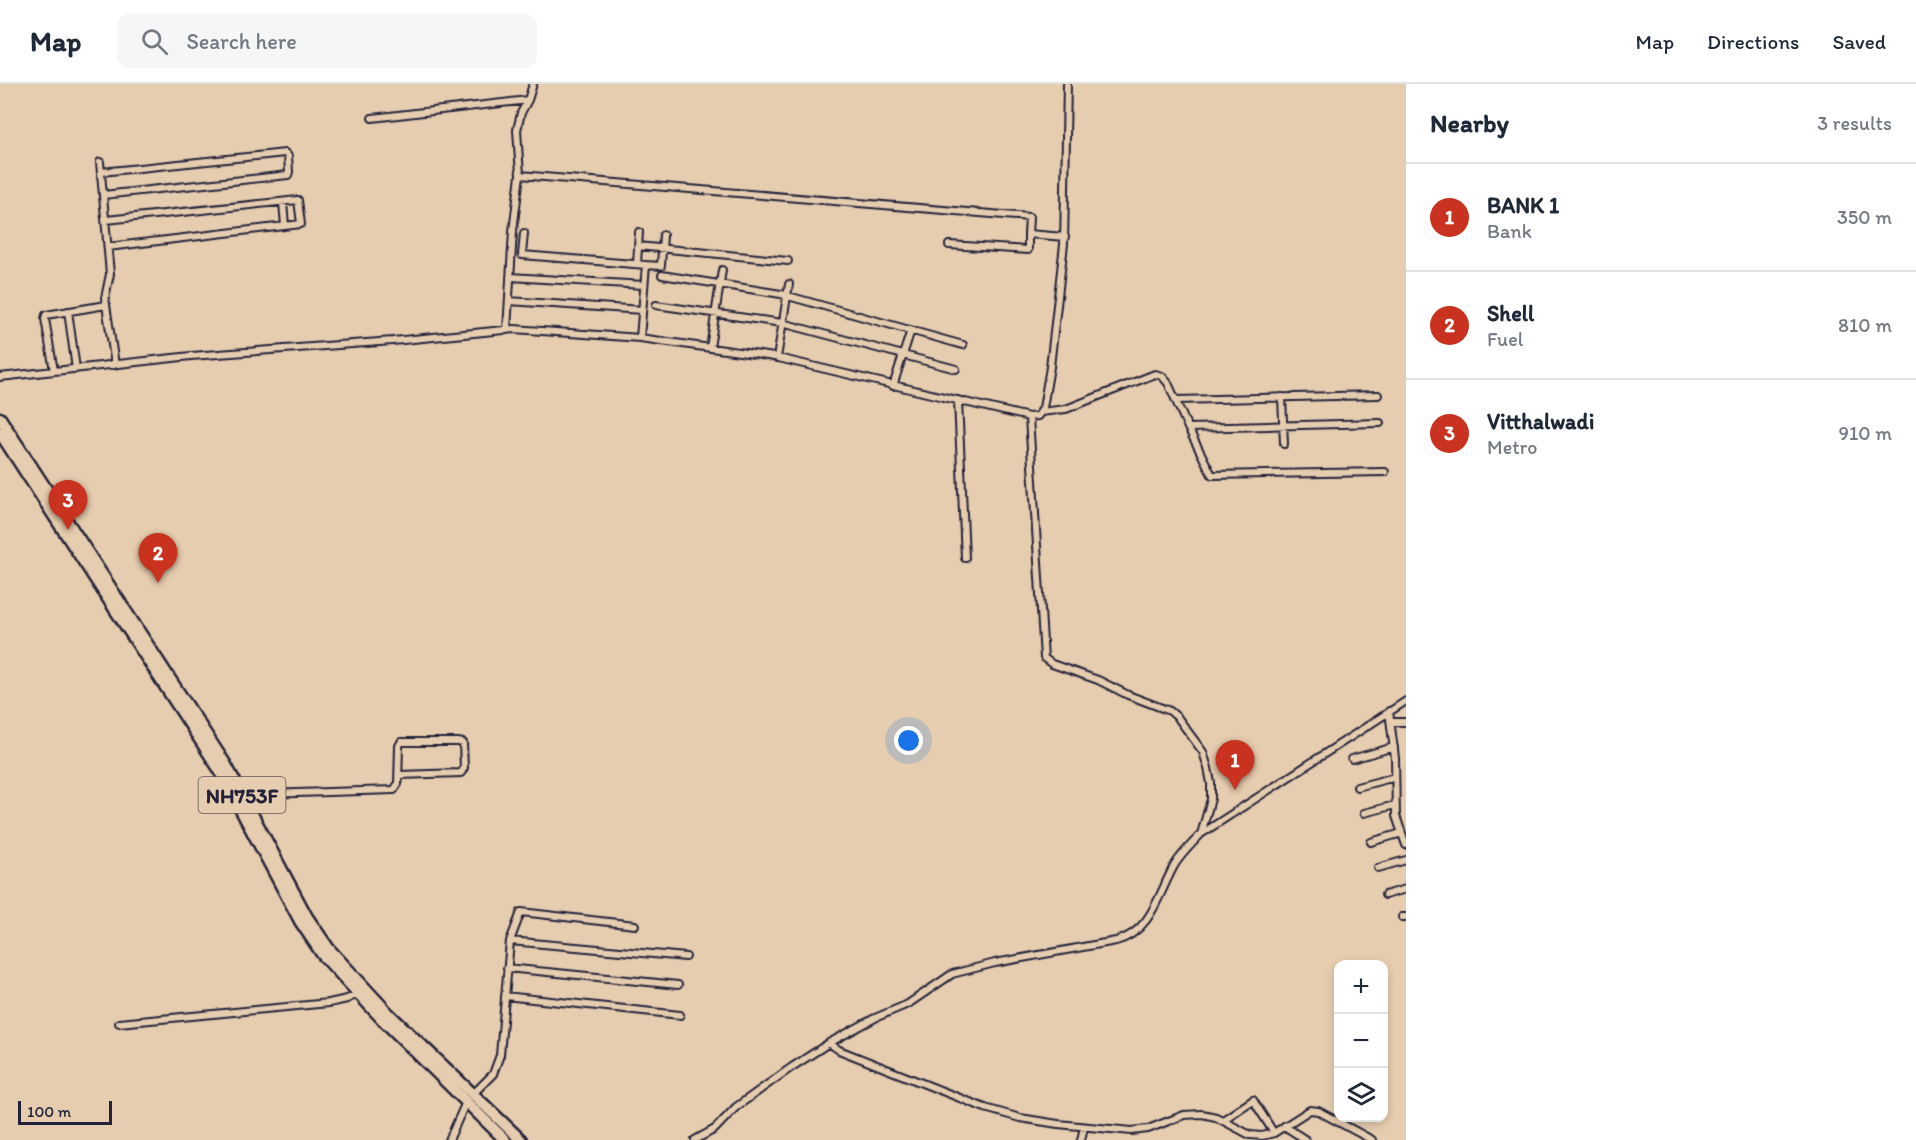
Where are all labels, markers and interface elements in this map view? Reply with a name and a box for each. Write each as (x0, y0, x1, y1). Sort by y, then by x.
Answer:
search box (117, 14, 537, 68)
text: Map (30, 24, 81, 58)
icon: search (138, 25, 171, 58)
text: Search here (186, 28, 297, 55)
text: Map (1636, 29, 1674, 54)
text: Directions (1707, 29, 1799, 54)
text: Saved (1832, 29, 1886, 54)
text: Nearby (1430, 107, 1509, 139)
text: 3 results (1817, 111, 1892, 135)
text: BANK 1 (1487, 192, 1559, 219)
text: 1 (1445, 205, 1454, 229)
text: 350 m (1837, 205, 1892, 229)
text: Bank (1487, 219, 1532, 243)
text: Shell (1487, 300, 1534, 327)
text: 2 (1444, 313, 1455, 337)
text: 810 m (1838, 313, 1892, 337)
text: Fuel (1487, 327, 1523, 351)
text: Vitthalwadi (1487, 408, 1594, 435)
text: 3 (1444, 421, 1455, 445)
text: 910 m (1839, 421, 1892, 445)
text: Metro (1487, 435, 1537, 459)
pin: 3 (48, 480, 88, 530)
pin: 2 (138, 534, 178, 583)
your location (894, 726, 923, 755)
pin: 1 (1216, 740, 1254, 790)
road number: NH753F (198, 777, 286, 813)
map controls (1334, 960, 1388, 1122)
button: + (1334, 960, 1388, 1014)
button: − (1334, 1014, 1388, 1068)
button: layers (1334, 1068, 1388, 1122)
scale bar (18, 1098, 112, 1126)
text: 100 m (27, 1102, 71, 1121)

